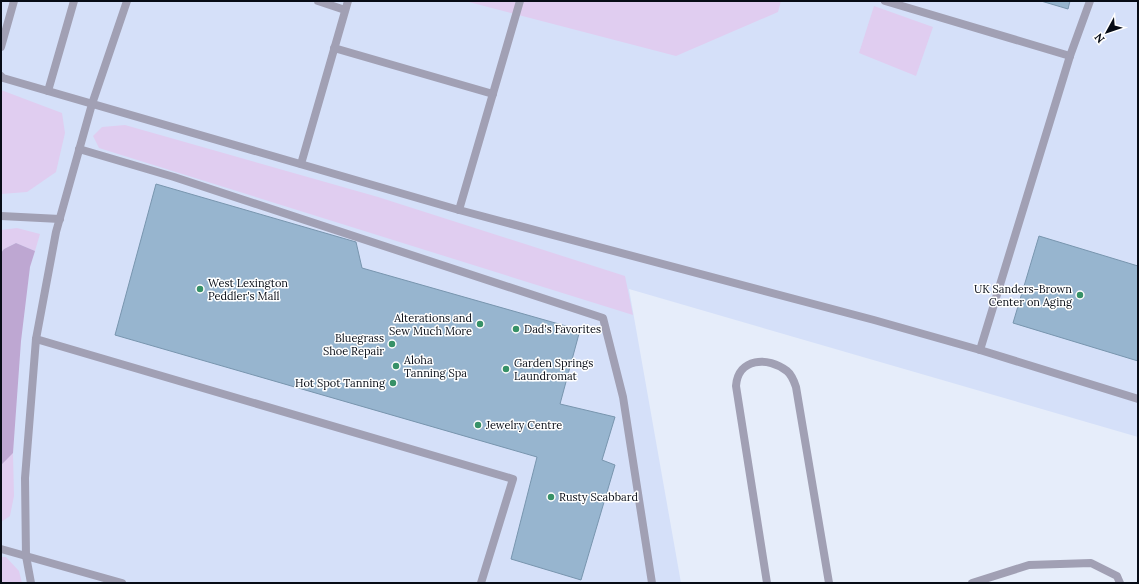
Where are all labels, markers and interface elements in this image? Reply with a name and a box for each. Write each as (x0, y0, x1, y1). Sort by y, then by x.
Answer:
north arrow (1087, 12, 1127, 52)
text: N (1091, 30, 1107, 46)
place label: West Lexington Peddler's Mall (208, 276, 288, 303)
place label: UK Sanders-Brown Center on Aging (974, 282, 1073, 309)
marker: West Lexington Peddler's Mall (195, 284, 205, 294)
marker: UK Sanders-Brown Center on Aging (1075, 290, 1085, 300)
place label: Alterations and Sew Much More (389, 311, 472, 338)
marker: Alterations and Sew Much More (475, 319, 485, 329)
place label: Dad's Favorites (524, 322, 601, 336)
marker: Dad's Favorites (511, 324, 521, 334)
place label: Bluegrass Shoe Repair (323, 331, 384, 358)
marker: Bluegrass Shoe Repair (387, 339, 397, 349)
place label: Aloha Tanning Spa (403, 353, 467, 380)
place label: Garden Springs Laundromat (514, 356, 593, 383)
marker: Aloha Tanning Spa (391, 361, 401, 371)
marker: Garden Springs Laundromat (501, 364, 511, 374)
place label: Hot Spot Tanning (295, 376, 386, 390)
marker: Hot Spot Tanning (388, 378, 398, 388)
place label: Jewelry Centre (485, 418, 562, 432)
marker: Jewelry Centre (473, 420, 483, 430)
place label: Rusty Scabbard (559, 490, 638, 504)
marker: Rusty Scabbard (546, 492, 556, 502)

